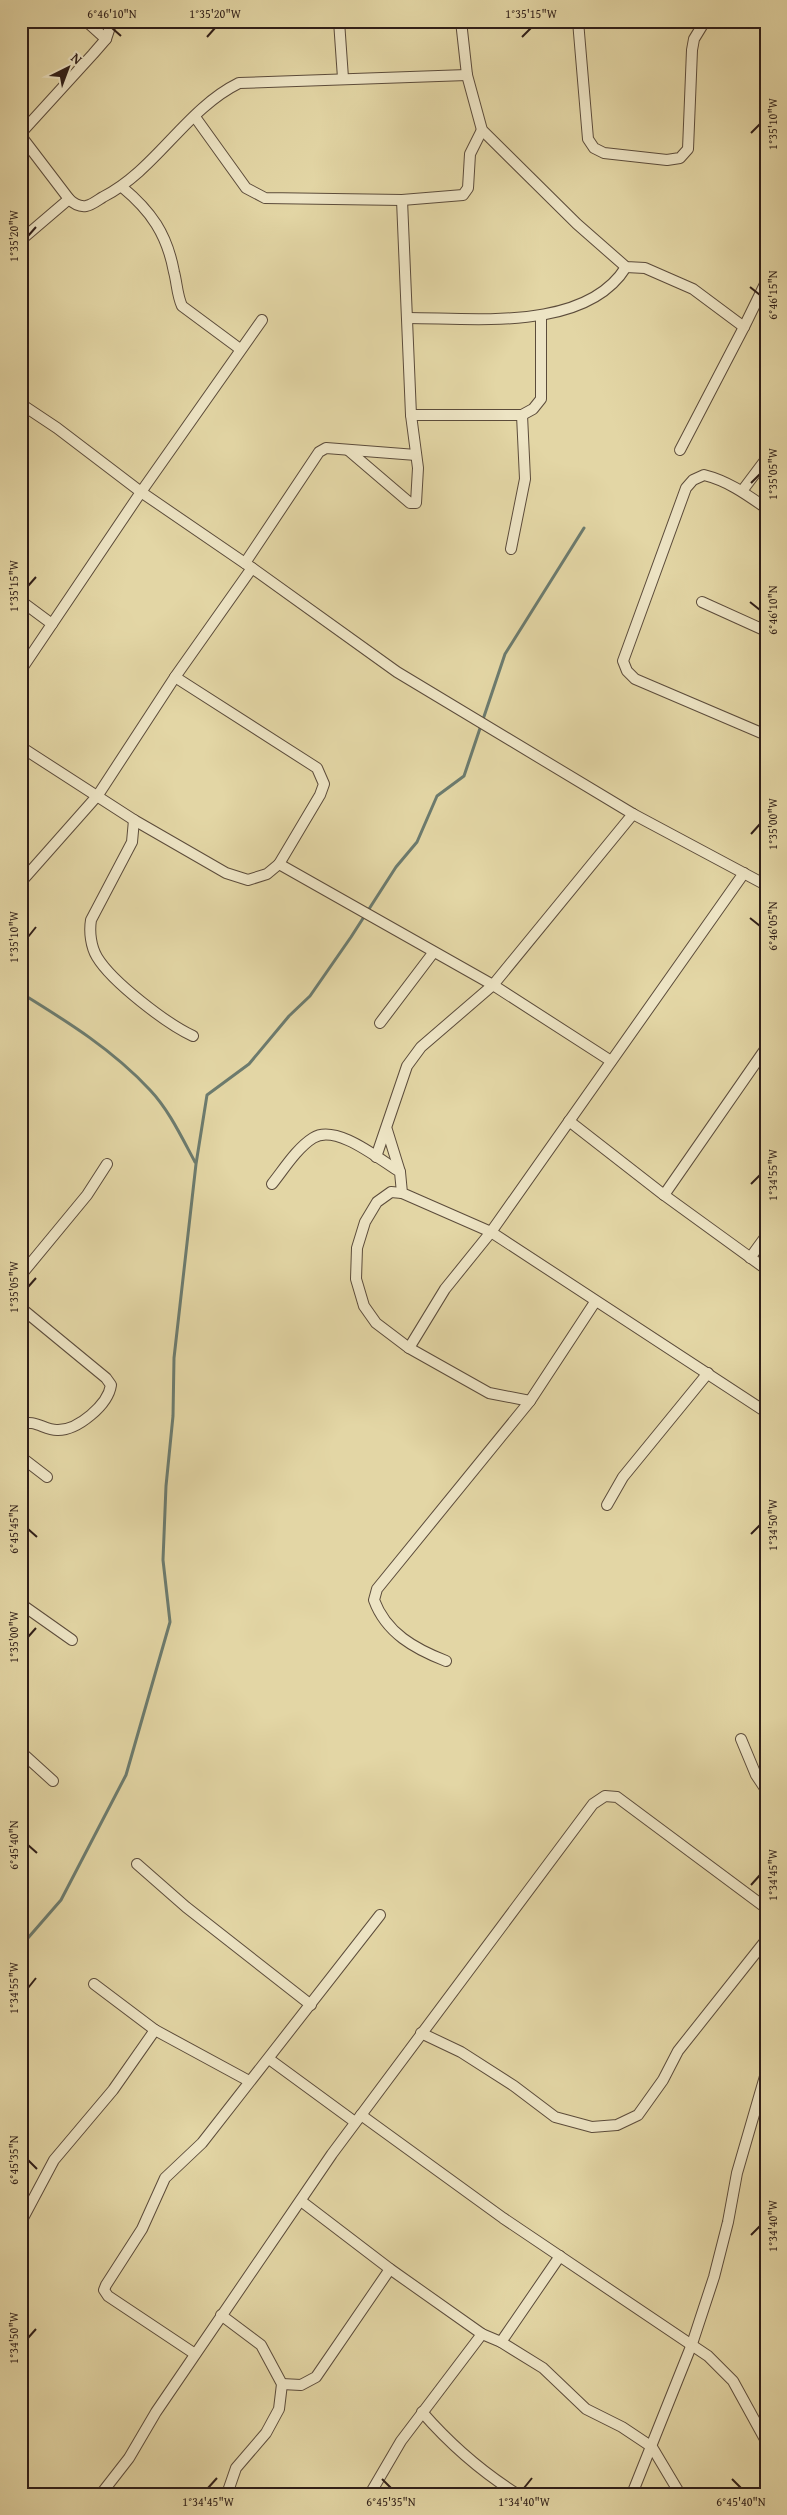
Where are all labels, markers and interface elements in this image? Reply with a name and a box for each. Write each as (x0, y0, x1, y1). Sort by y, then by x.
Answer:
text: 6°46'10"N (87, 5, 137, 22)
text: 1°35'20"W (189, 5, 242, 22)
text: 1°35'15"W (505, 5, 558, 22)
north arrow (42, 42, 92, 92)
text: N (67, 48, 87, 69)
text: 1°35'10"W (764, 97, 781, 150)
text: 1°35'20"W (5, 209, 22, 262)
text: 6°46'15"N (764, 270, 781, 320)
text: 1°35'05"W (764, 447, 781, 500)
text: 1°35'15"W (5, 559, 22, 612)
text: 6°46'10"N (764, 585, 781, 635)
text: 1°35'00"W (764, 797, 781, 850)
text: 6°46'05"N (764, 901, 781, 951)
text: 1°35'10"W (5, 910, 22, 963)
text: 1°34'55"W (764, 1148, 781, 1201)
text: 1°35'05"W (5, 1260, 22, 1313)
text: 1°34'50"W (764, 1498, 781, 1551)
text: 6°45'45"N (5, 1504, 22, 1554)
text: 1°35'00"W (5, 1610, 22, 1663)
text: 6°45'40"N (5, 1820, 22, 1870)
text: 1°34'45"W (764, 1848, 781, 1901)
text: 1°34'55"W (5, 1961, 22, 2014)
text: 6°45'35"N (5, 2135, 22, 2185)
text: 1°34'40"W (764, 2199, 781, 2252)
text: 1°34'50"W (5, 2311, 22, 2364)
text: 1°34'45"W (182, 2493, 235, 2510)
text: 6°45'35"N (366, 2493, 416, 2510)
text: 1°34'40"W (498, 2493, 551, 2510)
text: 6°45'40"N (716, 2493, 766, 2510)

